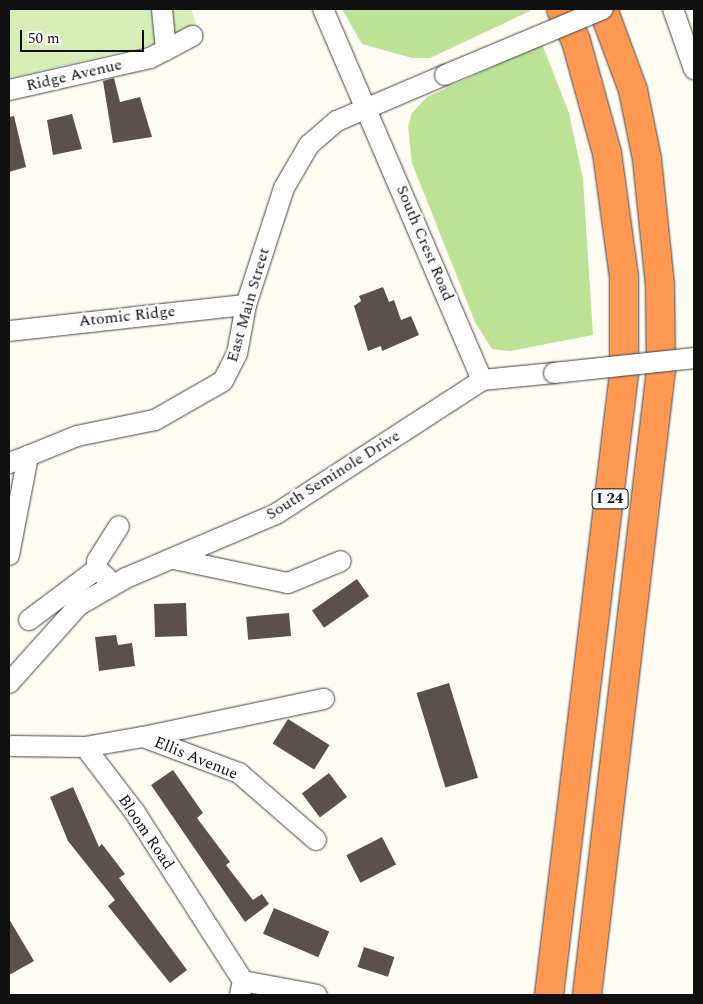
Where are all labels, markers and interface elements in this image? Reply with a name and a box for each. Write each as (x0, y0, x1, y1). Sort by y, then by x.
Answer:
scale bar (22, 20, 146, 52)
text: 50 m (28, 27, 60, 50)
street label: Ridge Avenue (24, 55, 124, 95)
street label: South Crest Road (392, 182, 458, 304)
street label: East Main Street (222, 246, 274, 364)
street label: Atomic Ridge (78, 301, 176, 331)
street label: South Seminole Drive (263, 426, 403, 524)
road number: I 24 (591, 486, 629, 512)
street label: Ellis Avenue (151, 733, 241, 783)
street label: Bloom Road (114, 791, 178, 873)

